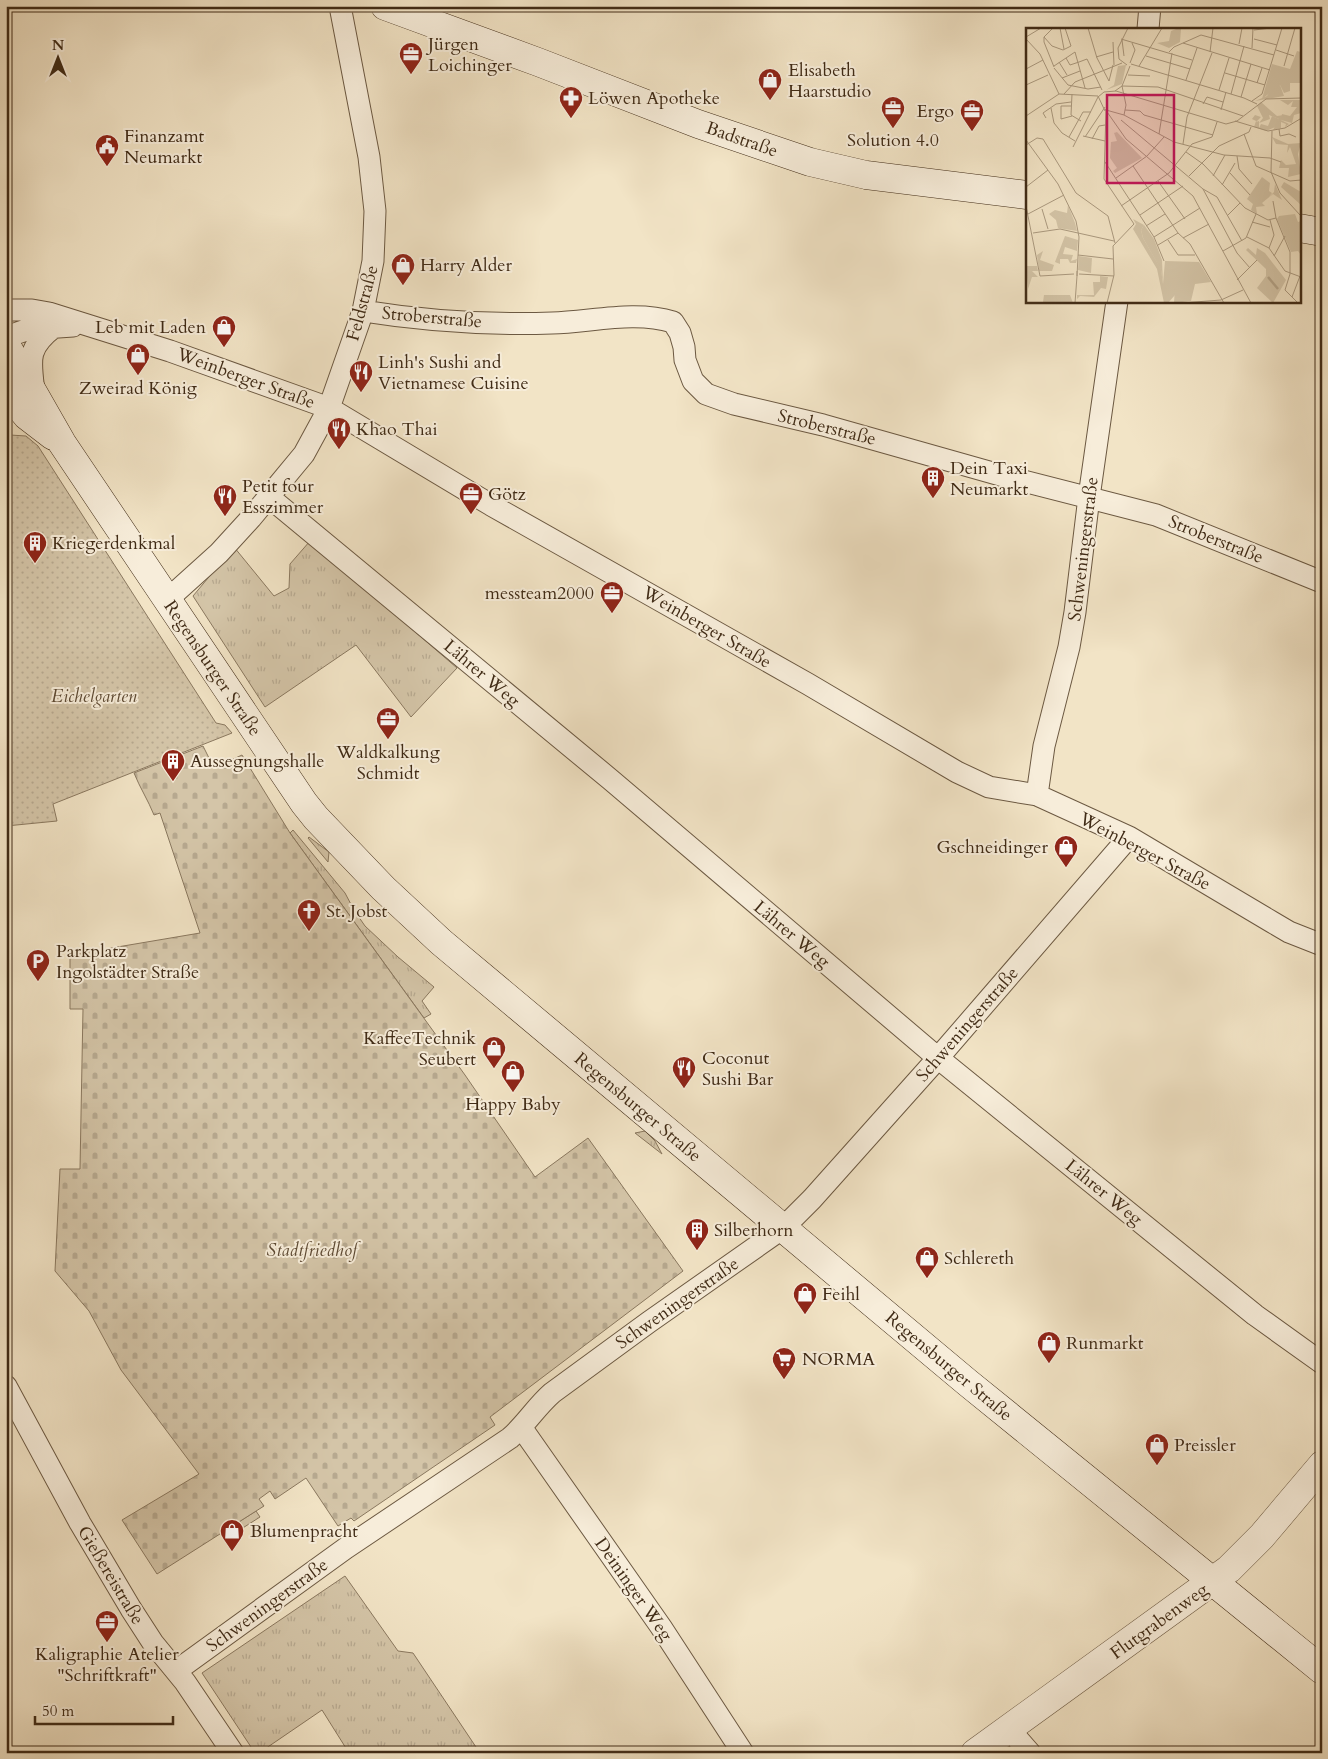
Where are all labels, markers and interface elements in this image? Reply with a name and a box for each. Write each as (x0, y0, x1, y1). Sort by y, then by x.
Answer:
inset map (1026, 28, 1300, 302)
north arrow (32, 32, 82, 82)
place label: Jürgen Loichinger (425, 32, 512, 78)
text: N (52, 36, 64, 55)
office icon: Jürgen Loichinger (398, 41, 424, 75)
place label: Elisabeth Haarstudio (788, 58, 871, 104)
shop icon: Elisabeth Haarstudio (757, 67, 783, 101)
pharmacy icon: Löwen Apotheke (558, 85, 584, 119)
place label: Löwen Apotheke (588, 86, 720, 111)
office icon: Solution 4.0 (880, 95, 906, 129)
office icon: Ergo (959, 98, 985, 132)
place label: Ergo (917, 99, 954, 124)
street label: Badstraße (703, 116, 781, 163)
place label: Finanzamt Neumarkt (124, 124, 205, 170)
place label: Solution 4.0 (847, 128, 939, 153)
public building icon: Finanzamt Neumarkt (94, 133, 120, 167)
shop icon: Harry Alder (390, 252, 416, 286)
place label: Harry Alder (420, 253, 512, 278)
street label: Feldstraße (340, 262, 385, 344)
street label: Stroberstraße (381, 301, 483, 334)
shop icon: Leb mit Laden (211, 314, 237, 348)
place label: Leb mit Laden (95, 315, 207, 340)
shop icon: Zweirad König (125, 342, 151, 376)
street label: Weinberger Straße (172, 342, 318, 415)
place label: Linh's Sushi and Vietnamese Cuisine (378, 350, 529, 396)
restaurant icon: Linh's Sushi and Vietnamese Cuisine (348, 359, 374, 393)
place label: Zweirad König (79, 376, 198, 401)
street label: Stroberstraße (775, 403, 879, 452)
restaurant icon: Khao Thai (326, 416, 352, 450)
place label: Khao Thai (356, 417, 438, 442)
place label: Dein Taxi Neumarkt (950, 456, 1029, 502)
building icon: Dein Taxi Neumarkt (920, 465, 946, 499)
place label: Petit four Esszimmer (242, 474, 324, 520)
street label: Schweningerstraße (1062, 476, 1105, 623)
office icon: Götz (458, 481, 484, 515)
place label: Götz (488, 482, 526, 507)
restaurant icon: Petit four Esszimmer (212, 483, 238, 517)
street label: Stroberstraße (1165, 509, 1267, 570)
building icon: Kriegerdenkmal (22, 530, 48, 564)
place label: Kriegerdenkmal (52, 531, 176, 556)
office icon: messteam2000 (599, 580, 625, 614)
street label: Weinberger Straße (637, 580, 776, 675)
place label: messteam2000 (485, 581, 594, 606)
street label: Regensburger Straße (158, 595, 267, 741)
street label: Lährer Weg (438, 634, 526, 713)
park label: Eichelgarten (51, 684, 137, 709)
office icon: Waldkalkung Schmidt (375, 706, 401, 740)
place label: Waldkalkung Schmidt (335, 740, 441, 786)
building icon: Aussegnungshalle (160, 748, 186, 782)
place label: Aussegnungshalle (190, 749, 324, 774)
street label: Weinberger Straße (1074, 806, 1215, 897)
shop icon: Gschneidinger (1053, 834, 1079, 868)
place label: Gschneidinger (936, 835, 1048, 860)
street label: Lährer Weg (748, 895, 836, 974)
church icon: St. Jobst (296, 898, 322, 932)
place label: St. Jobst (326, 899, 388, 924)
place label: Parkplatz Ingolstädter Straße (56, 939, 199, 985)
parking icon: Parkplatz Ingolstädter Straße (25, 948, 51, 982)
street label: Schweningerstraße (910, 961, 1024, 1087)
place label: KaffeeTechnik Seubert (363, 1026, 476, 1072)
shop icon: KaffeeTechnik Seubert (481, 1035, 507, 1069)
place label: Coconut Sushi Bar (702, 1046, 774, 1092)
street label: Regensburger Straße (569, 1047, 707, 1168)
restaurant icon: Coconut Sushi Bar (671, 1055, 697, 1089)
shop icon: Happy Baby (500, 1059, 526, 1093)
place label: Happy Baby (465, 1092, 561, 1117)
street label: Lährer Weg (1060, 1153, 1148, 1232)
building icon: Silberhorn (684, 1217, 710, 1251)
place label: Silberhorn (714, 1218, 794, 1243)
park label: Stadtfriedhof (266, 1238, 361, 1263)
shop icon: Schlereth (914, 1245, 940, 1279)
place label: Schlereth (944, 1246, 1014, 1271)
street label: Schweningerstraße (611, 1252, 744, 1355)
shop icon: Feihl (792, 1281, 818, 1315)
place label: Feihl (822, 1282, 860, 1307)
street label: Regensburger Straße (880, 1306, 1018, 1427)
shop icon: Runmarkt (1036, 1330, 1062, 1364)
place label: Runmarkt (1066, 1331, 1144, 1356)
supermarket icon: NORMA (771, 1346, 797, 1380)
place label: NORMA (802, 1347, 875, 1372)
shop icon: Preissler (1144, 1432, 1170, 1466)
place label: Preissler (1174, 1433, 1236, 1458)
shop icon: Blumenpracht (219, 1518, 245, 1552)
place label: Blumenpracht (250, 1519, 358, 1544)
street label: Gießereistraße (71, 1521, 150, 1629)
street label: Deininger Weg (589, 1532, 679, 1647)
street label: Schweningerstraße (201, 1553, 333, 1658)
street label: Flutgrabenweg (1105, 1577, 1214, 1665)
office icon: Kaligraphie Atelier "Schriftkraft" (94, 1609, 120, 1643)
place label: Kaligraphie Atelier "Schriftkraft" (35, 1642, 179, 1688)
scale bar (35, 1694, 172, 1726)
text: 50 m (42, 1701, 74, 1721)

